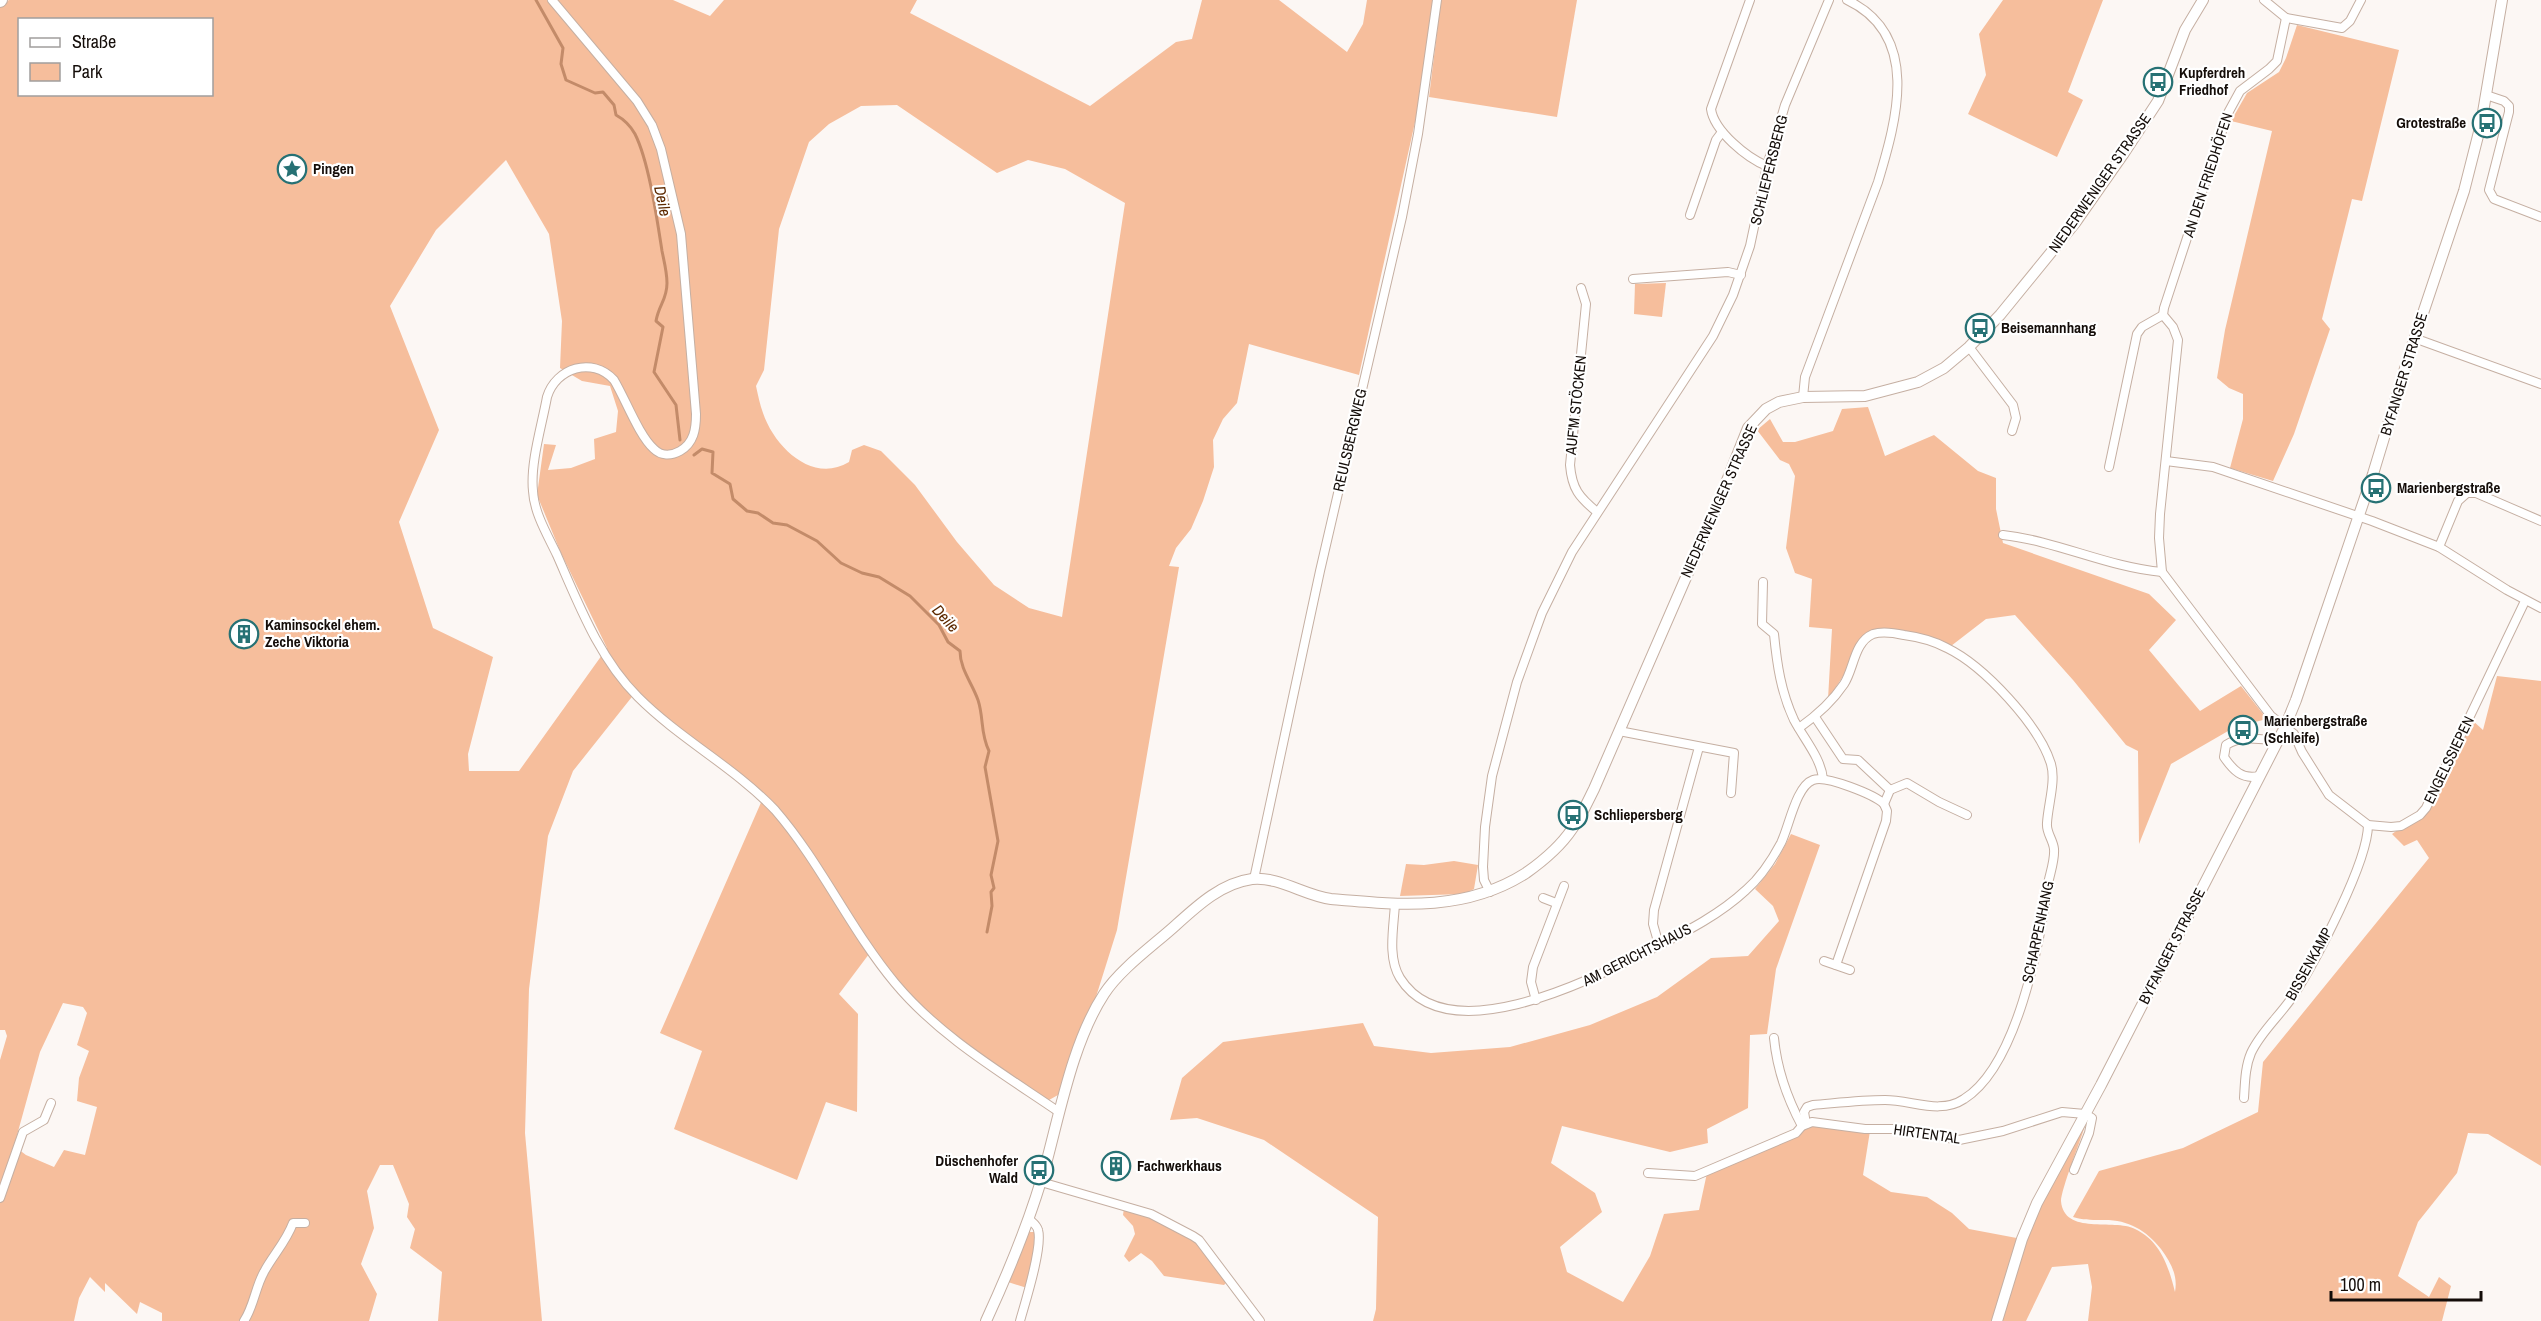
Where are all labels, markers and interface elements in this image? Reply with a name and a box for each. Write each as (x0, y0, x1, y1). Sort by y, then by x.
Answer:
legend (18, 18, 213, 96)
text: Straße (72, 29, 116, 54)
text: Park (72, 59, 103, 84)
place label: Kupferdreh Friedhof (2179, 62, 2245, 100)
bus stop icon: Kupferdreh Friedhof (2142, 66, 2174, 98)
bus stop icon: Grotestraße (2471, 107, 2503, 139)
street label: NIEDERWENIGER STRASSE (2043, 109, 2156, 257)
street label: AN DEN FRIEDHÖFEN (2177, 110, 2238, 241)
place label: Grotestraße (2396, 112, 2466, 133)
street label: SCHLIEPERSBERG (1745, 113, 1792, 227)
place icon: Pingen (276, 153, 308, 185)
place label: Pingen (313, 158, 354, 179)
water label: Deile (649, 184, 677, 218)
street label: BYFANGER STRASSE (2375, 310, 2432, 438)
bus stop icon: Beisemannhang (1964, 312, 1996, 344)
place label: Beisemannhang (2001, 317, 2096, 338)
street label: AUF'M STÖCKEN (1560, 354, 1591, 457)
street label: REULSBERGWEG (1327, 386, 1372, 494)
street label: NIEDERWENIGER STRASSE (1675, 421, 1762, 581)
bus stop icon: Marienbergstraße (2360, 472, 2392, 504)
place label: Marienbergstraße (2397, 477, 2500, 498)
water label: Deile (928, 599, 964, 637)
place label: Kaminsockel ehem. Zeche Viktoria (265, 614, 380, 652)
building icon: Kaminsockel ehem. Zeche Viktoria (228, 618, 260, 650)
place label: Marienbergstraße (Schleife) (2264, 710, 2367, 748)
street label: ENGELSSIEPEN (2418, 712, 2479, 807)
bus stop icon: Marienbergstraße (Schleife) (2227, 714, 2259, 746)
bus stop icon: Schliepersberg (1557, 799, 1589, 831)
place label: Schliepersberg (1594, 804, 1683, 825)
street label: SCHARPENHANG (2016, 879, 2059, 985)
street label: BYFANGER STRASSE (2133, 884, 2210, 1007)
street label: AM GERICHTSHAUS (1578, 918, 1695, 992)
street label: BISSENKAMP (2280, 924, 2337, 1004)
street label: HIRTENTAL (1892, 1118, 1962, 1149)
place label: Düschenhofer Wald (935, 1150, 1018, 1188)
building icon: Fachwerkhaus (1100, 1150, 1132, 1182)
bus stop icon: Düschenhofer Wald (1023, 1154, 1055, 1186)
place label: Fachwerkhaus (1137, 1155, 1222, 1176)
scale bar (2331, 1264, 2481, 1302)
text: 100 m (2340, 1272, 2381, 1297)

